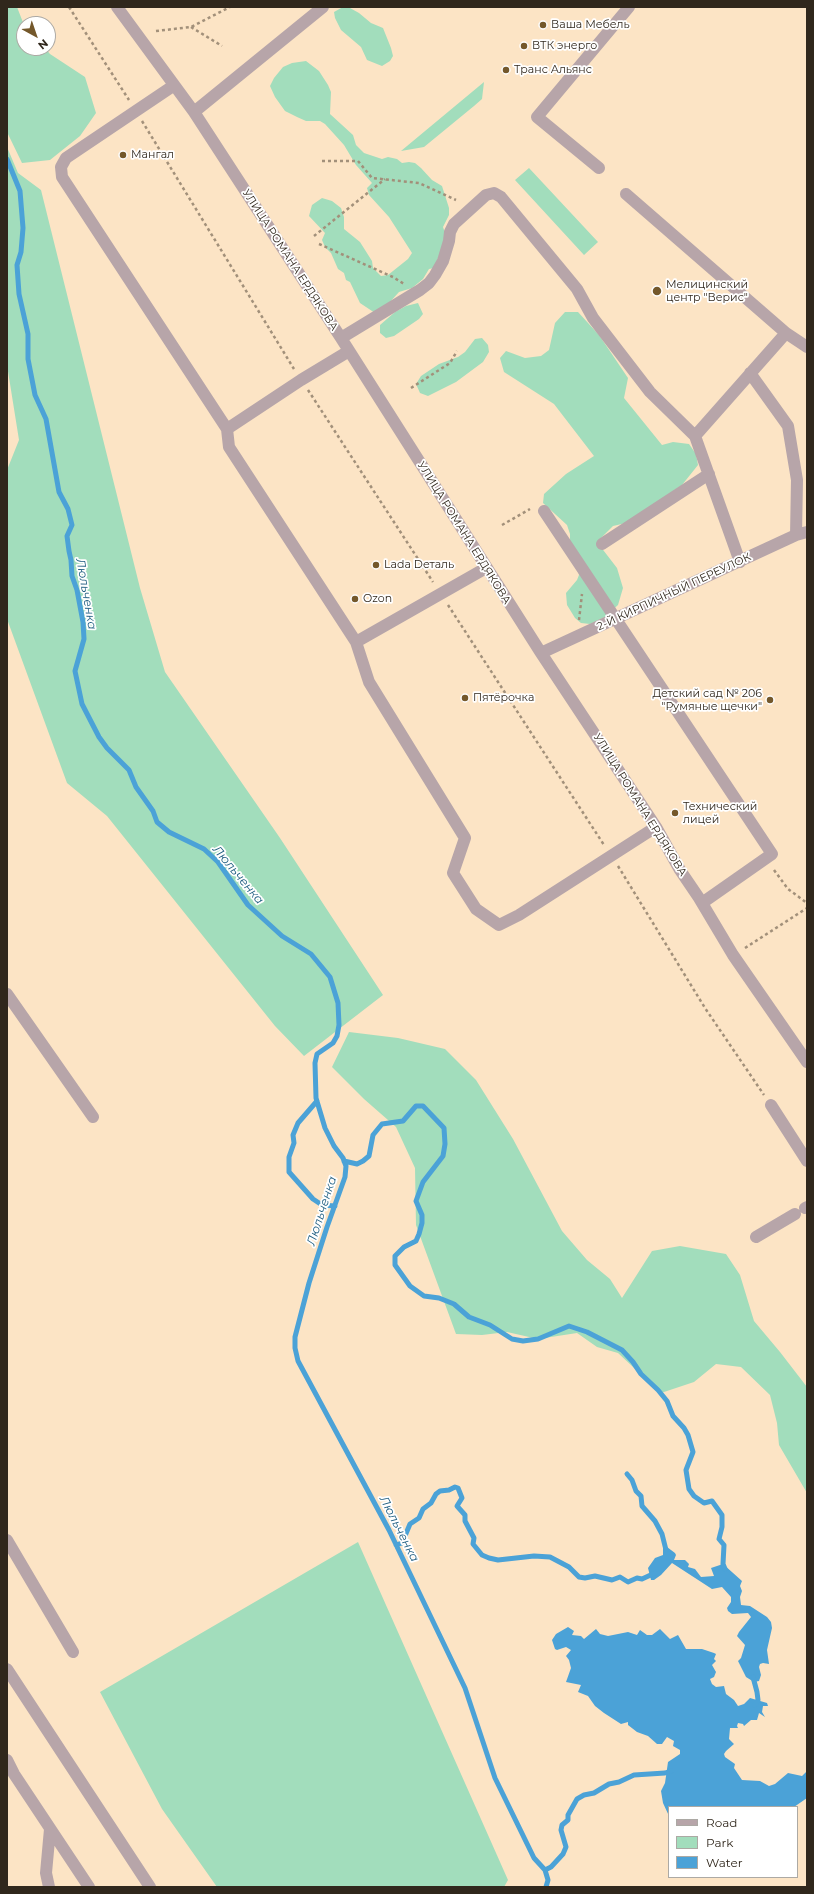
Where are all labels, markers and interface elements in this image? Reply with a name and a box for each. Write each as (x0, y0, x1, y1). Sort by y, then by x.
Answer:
north arrow (16, 16, 56, 56)
place label: Ваша Мебель (551, 18, 630, 32)
marker: Ваша Мебель (538, 20, 548, 30)
text: N (35, 36, 51, 53)
place label: ВТК энерго (532, 39, 597, 53)
marker: ВТК энерго (519, 41, 529, 51)
place label: Транс Альянс (514, 63, 592, 77)
marker: Транс Альянс (501, 65, 511, 75)
place label: Мангал (131, 148, 174, 162)
marker: Мангал (118, 150, 128, 160)
street label: УЛИЦА РОМАНА ЕРДЯКОВА (239, 187, 341, 333)
place label: Мелицинский центр "Верис" (666, 278, 748, 304)
marker: Мелицинский центр "Верис" (651, 285, 663, 297)
street label: УЛИЦА РОМАНА ЕРДЯКОВА (414, 459, 514, 607)
street label: 2-Й КИРПИЧНЫЙ ПЕРЕУЛОК (595, 550, 753, 634)
water label: Люльченка (73, 557, 99, 631)
place label: Lada Dеталь (384, 558, 454, 572)
marker: Lada Dеталь (371, 560, 381, 570)
place label: Ozon (363, 592, 392, 606)
marker: Ozon (350, 594, 360, 604)
place label: Детский сад № 206 "Румяные щечки" (652, 687, 762, 713)
place label: Пятёрочка (473, 691, 534, 705)
marker: Пятёрочка (460, 693, 470, 703)
marker: Детский сад № 206 "Румяные щечки" (765, 695, 775, 705)
street label: УЛИЦА РОМАНА ЕРДЯКОВА (590, 731, 690, 879)
place label: Технический лицей (683, 800, 757, 826)
marker: Технический лицей (670, 808, 680, 818)
water label: Люльченка (209, 843, 267, 907)
water label: Люльченка (304, 1175, 340, 1247)
water label: Люльченка (376, 1494, 422, 1564)
legend (668, 1806, 798, 1878)
text: Road (706, 1815, 737, 1830)
text: Park (706, 1835, 733, 1850)
text: Water (706, 1855, 742, 1870)

